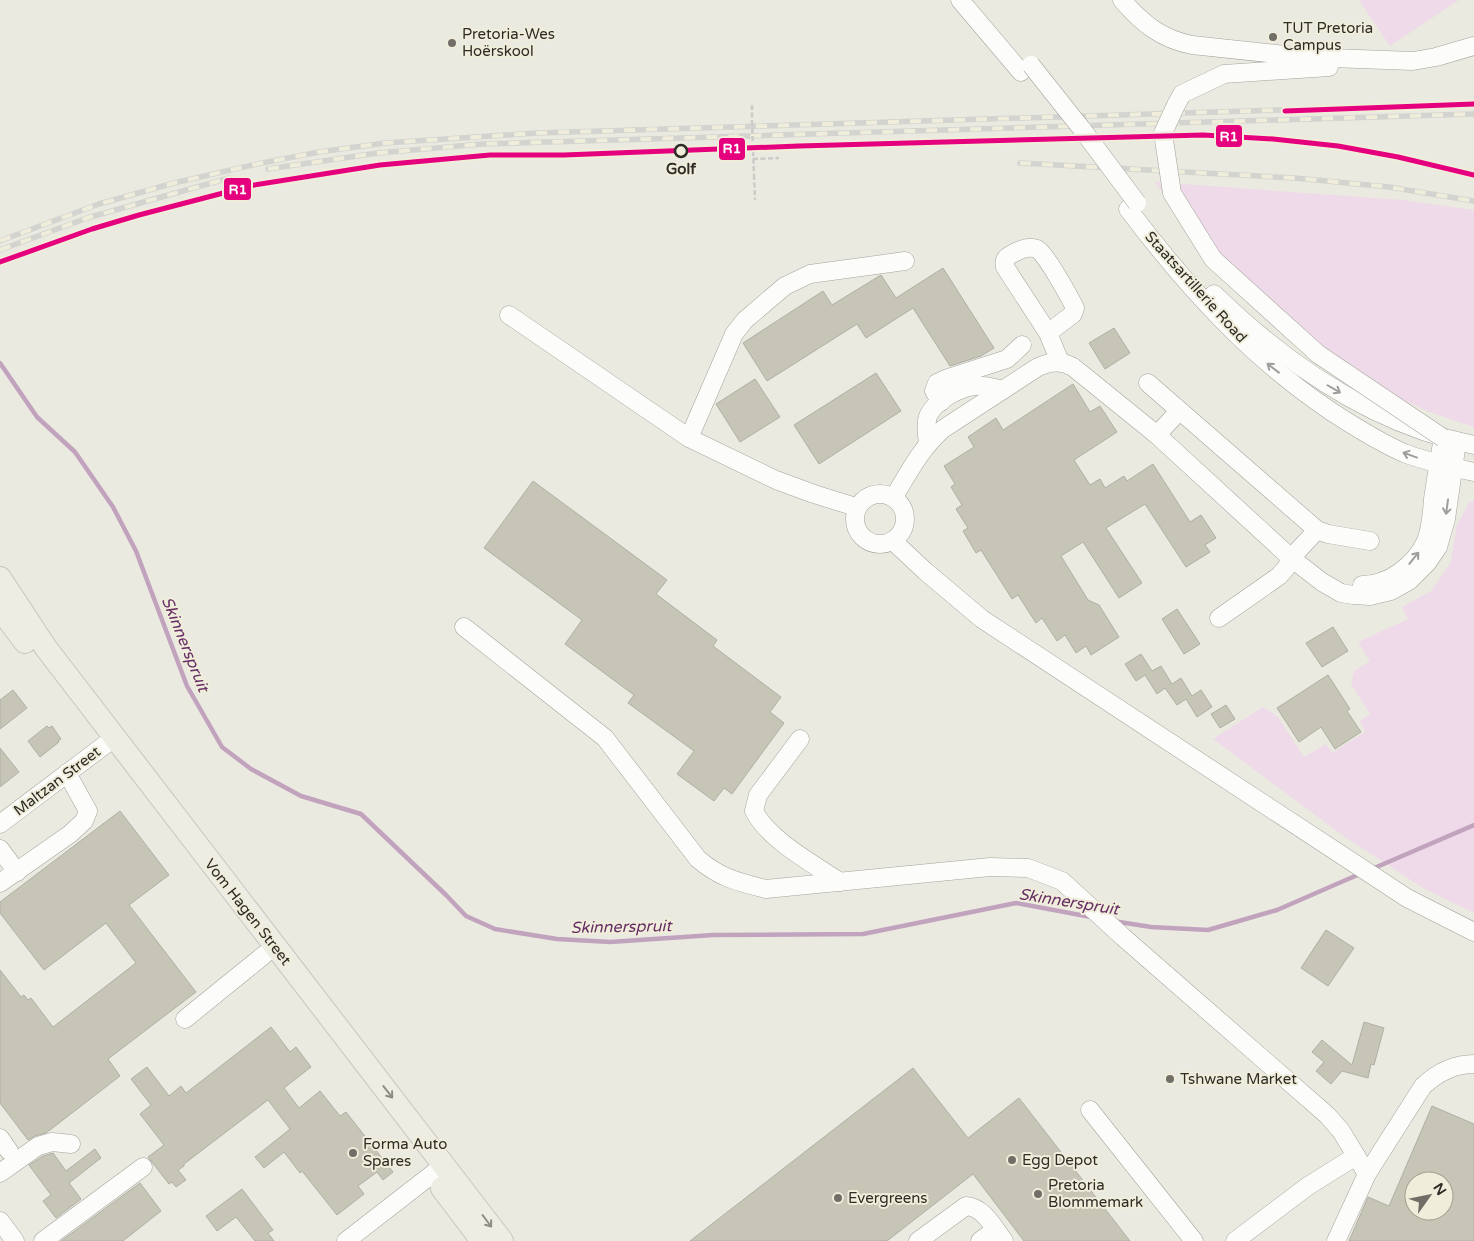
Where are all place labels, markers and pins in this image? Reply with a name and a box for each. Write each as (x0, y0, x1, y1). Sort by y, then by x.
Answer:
place label: TUT Pretoria Campus (1283, 19, 1373, 54)
place label: Pretoria-Wes Hoërskool (462, 25, 555, 60)
marker: TUT Pretoria Campus (1267, 31, 1279, 43)
marker: Pretoria-Wes Hoërskool (446, 37, 458, 49)
marker: Golf (674, 144, 688, 158)
place label: Golf (666, 160, 696, 178)
place label: Tshwane Market (1180, 1070, 1297, 1088)
marker: Tshwane Market (1164, 1073, 1176, 1085)
place label: Forma Auto Spares (363, 1135, 447, 1170)
marker: Forma Auto Spares (347, 1147, 359, 1159)
place label: Egg Depot (1022, 1151, 1098, 1169)
marker: Egg Depot (1006, 1154, 1018, 1166)
place label: Pretoria Blommemark (1048, 1176, 1143, 1211)
marker: Pretoria Blommemark (1032, 1188, 1044, 1200)
place label: Evergreens (848, 1189, 928, 1207)
marker: Evergreens (832, 1192, 844, 1204)

